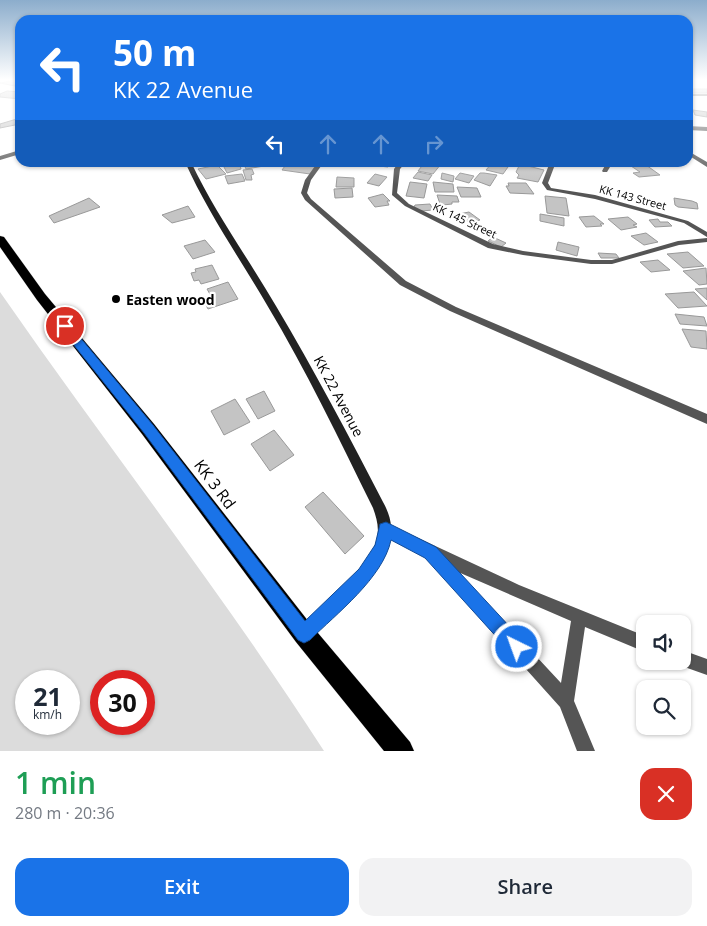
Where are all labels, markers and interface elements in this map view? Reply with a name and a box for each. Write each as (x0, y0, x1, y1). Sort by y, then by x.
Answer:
text: 50 m (113, 29, 196, 76)
icon: left (30, 35, 95, 100)
text: KK 22 Avenue (113, 74, 253, 104)
icon: left (261, 130, 289, 158)
icon: ahead (314, 130, 342, 158)
icon: ahead (367, 130, 395, 158)
icon: right (420, 130, 448, 158)
street label: KK 143 Street (598, 181, 668, 213)
street label: KK 145 Street (431, 199, 499, 241)
place label: Easten wood (126, 290, 215, 309)
marker: Easten wood (110, 293, 122, 305)
pin (44, 305, 86, 347)
icon: arrive (51, 312, 79, 340)
street label: KK 22 Avenue (310, 352, 368, 440)
street label: KK 3 Rd (189, 455, 241, 513)
map controls (636, 615, 691, 735)
button: sound (636, 615, 691, 670)
position arrow (490, 620, 542, 672)
speed limit sign: 30 (90, 670, 155, 735)
text: 21 (33, 679, 62, 713)
button: search (636, 680, 691, 735)
text: km/h (33, 706, 62, 723)
text: 1 min (15, 762, 96, 803)
button: close (640, 768, 692, 820)
text: 280 m · 20:36 (15, 802, 115, 824)
button: Exit (15, 858, 349, 916)
button: Share (359, 858, 692, 916)

